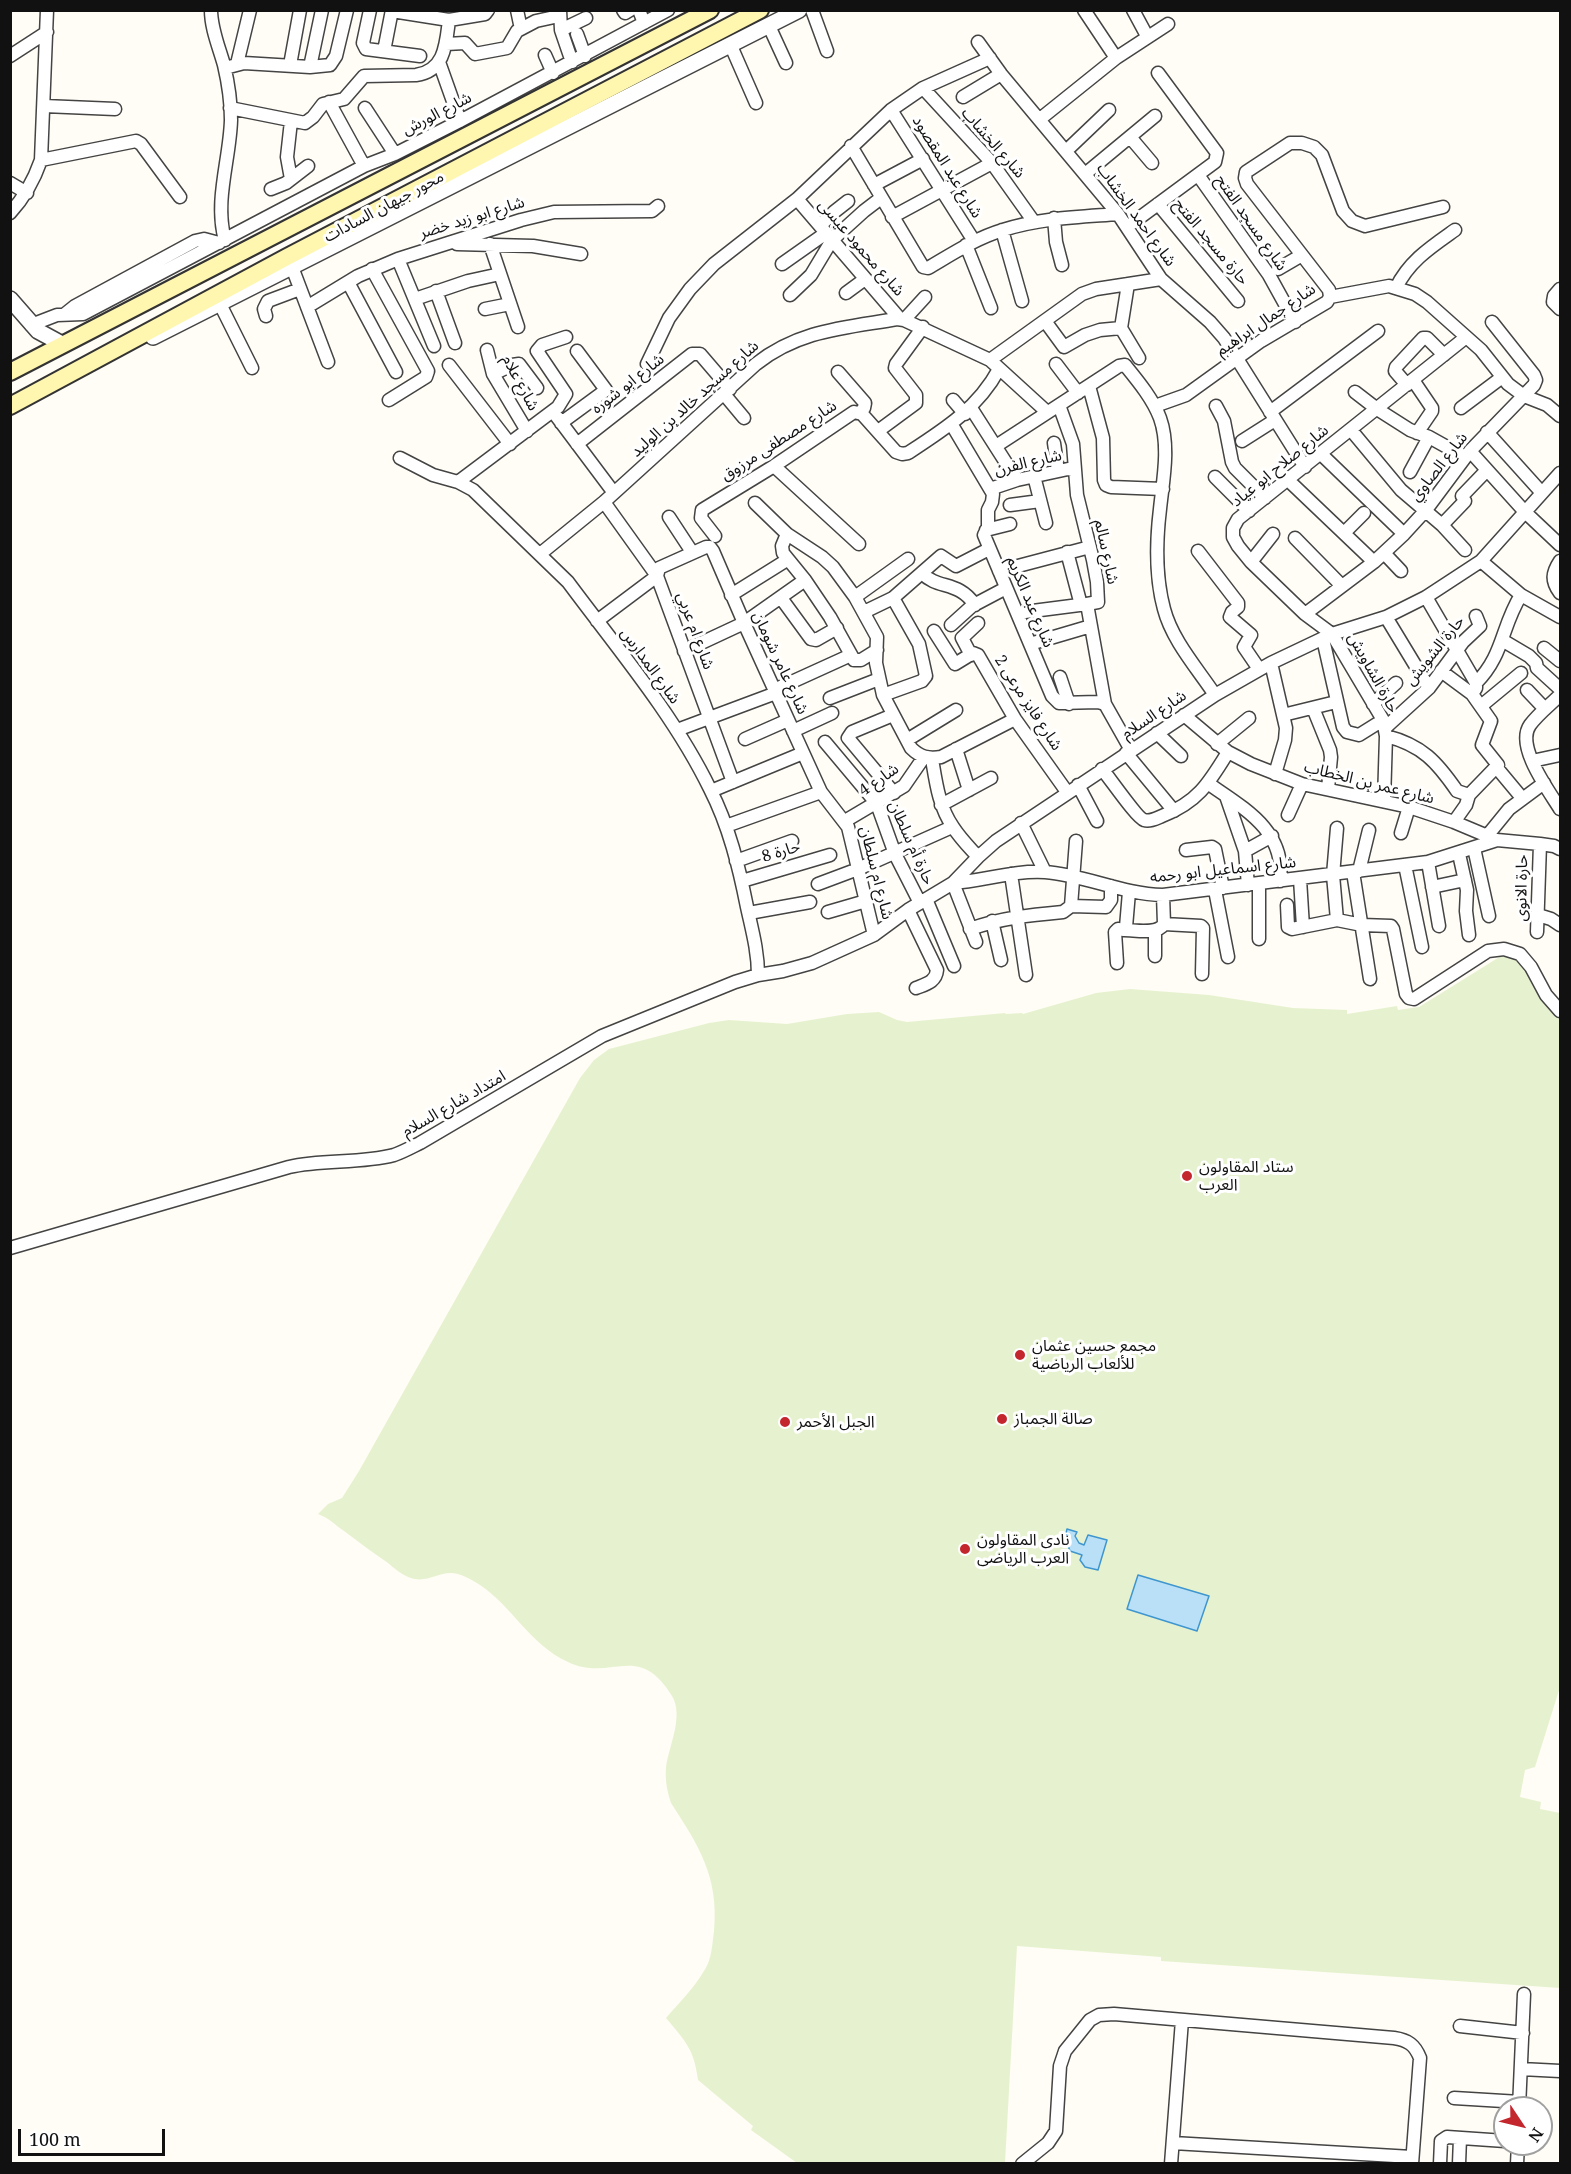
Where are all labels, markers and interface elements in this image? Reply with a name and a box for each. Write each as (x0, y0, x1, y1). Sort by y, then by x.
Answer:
street label: شارع الورش (399, 88, 475, 140)
street label: شارع الخشاب (957, 104, 1029, 182)
street label: شارع عبد المقصود (908, 112, 986, 222)
street label: شارع احمد الخشاب (1092, 160, 1180, 270)
street label: محور جيهان السادات (321, 167, 447, 247)
street label: شارع مسجد الفتح (1211, 171, 1291, 275)
street label: شارع ابو زيد خضر (417, 193, 527, 243)
street label: حارة مسجد الفتح (1169, 195, 1253, 289)
street label: شارع محمود عيسى (814, 196, 908, 300)
street label: شارع جمال ابراهيم (1213, 280, 1319, 360)
street label: شارع مسجد خالد بن الوليد (627, 337, 763, 461)
street label: شارع ابو شوره (588, 350, 668, 418)
street label: شارع علام (497, 352, 543, 414)
street label: شارع مصطفى مرزوق (717, 396, 841, 486)
street label: شارع صلاح ابو عياد (1227, 421, 1333, 511)
street label: شارع الصاوي (1406, 429, 1472, 505)
street label: شارع الفرن (992, 446, 1064, 480)
street label: شارع سالم (1090, 518, 1122, 586)
street label: شارع عبد الكريم (1002, 553, 1058, 651)
street label: شارع ام عربي (672, 590, 718, 672)
street label: شارع عامر شومان (748, 609, 812, 717)
street label: حارة الشويش (1401, 612, 1469, 690)
street label: شارع المدارس (616, 624, 684, 708)
street label: حارة الشاويش (1343, 630, 1403, 716)
street label: شارع فايز مرعى 2 (990, 652, 1066, 754)
street label: شارع السلام (1118, 686, 1190, 744)
street label: شارع عمر بن الخطاب (1302, 758, 1436, 808)
street label: شارع 4 (855, 759, 903, 801)
street label: حارة أم سلطان (884, 798, 938, 888)
street label: شارع ام سلطان (855, 824, 897, 922)
street label: حارة 8 (760, 837, 802, 867)
street label: شارع اسماعيل ابو رحمه (1149, 853, 1297, 887)
street label: حارة الانوى (1512, 854, 1532, 922)
street label: امتداد شارع السلام (399, 1067, 509, 1141)
place label: ستاد المقاولون العرب (1199, 1157, 1294, 1195)
marker: ستاد المقاولون العرب (1180, 1169, 1194, 1183)
place label: مجمع حسين عثمان للألعاب الرياضية (1032, 1336, 1156, 1374)
marker: مجمع حسين عثمان للألعاب الرياضية (1013, 1348, 1027, 1362)
place label: صالة الجمباز (1014, 1409, 1093, 1429)
place label: الجبل الأحمر (797, 1412, 875, 1432)
marker: صالة الجمباز (995, 1412, 1009, 1426)
marker: الجبل الأحمر (778, 1415, 792, 1429)
place label: نادى المقاولون العرب الرياضى (977, 1530, 1070, 1568)
marker: نادى المقاولون العرب الرياضى (958, 1542, 972, 1556)
north arrow (1493, 2096, 1553, 2156)
scale bar (21, 2117, 168, 2155)
text: N (1523, 2124, 1549, 2147)
text: 100 m (29, 2127, 81, 2151)

